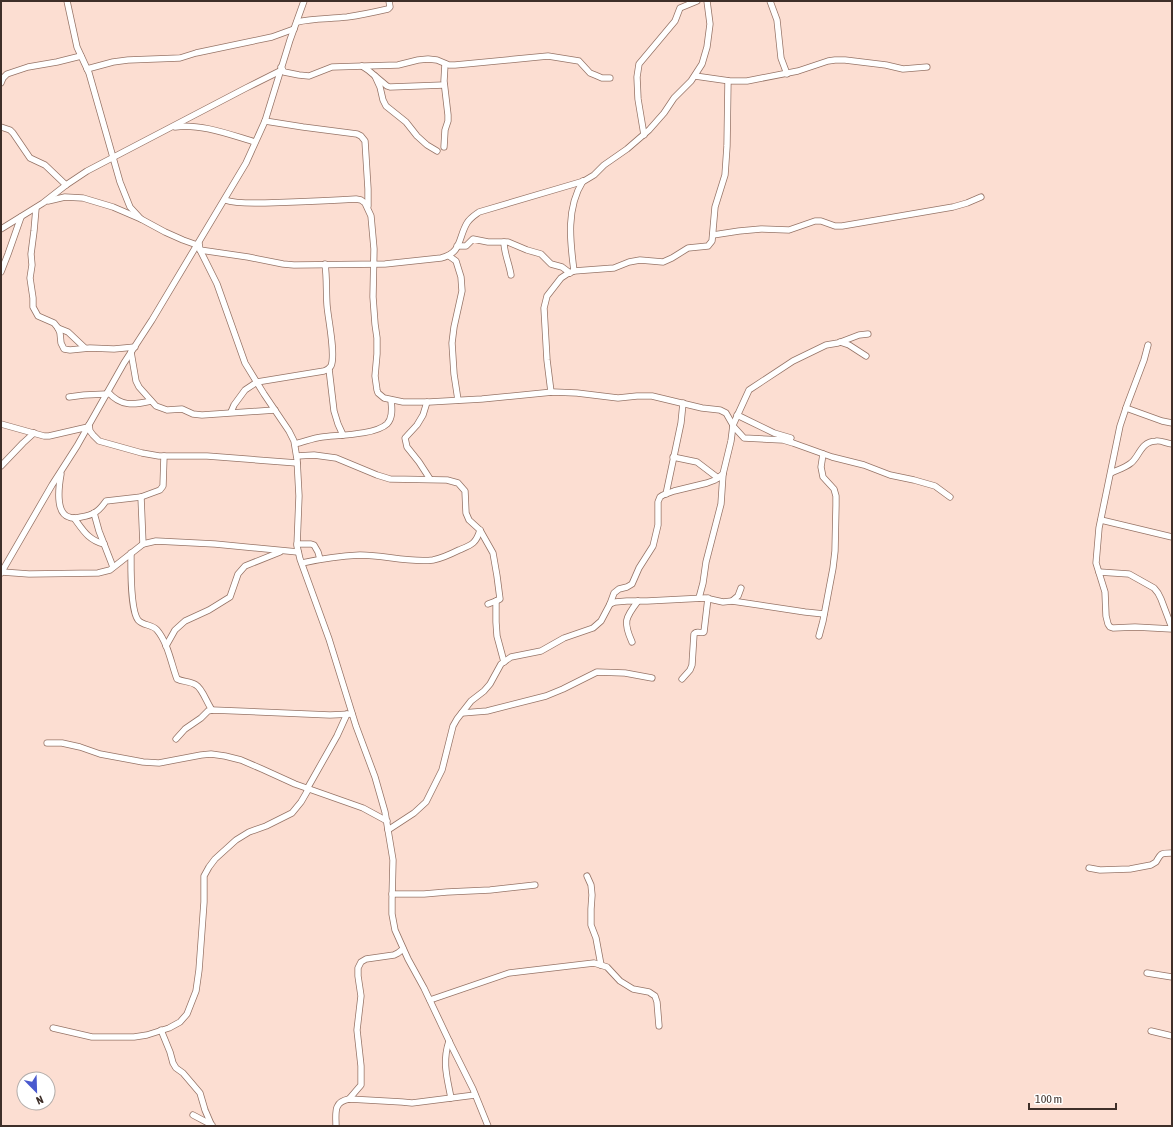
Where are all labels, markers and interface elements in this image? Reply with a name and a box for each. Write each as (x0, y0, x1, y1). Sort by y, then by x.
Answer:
north arrow (16, 1071, 56, 1111)
scale bar (1029, 1085, 1116, 1111)
text: 100 m (1035, 1092, 1062, 1106)
text: N (35, 1093, 45, 1107)

